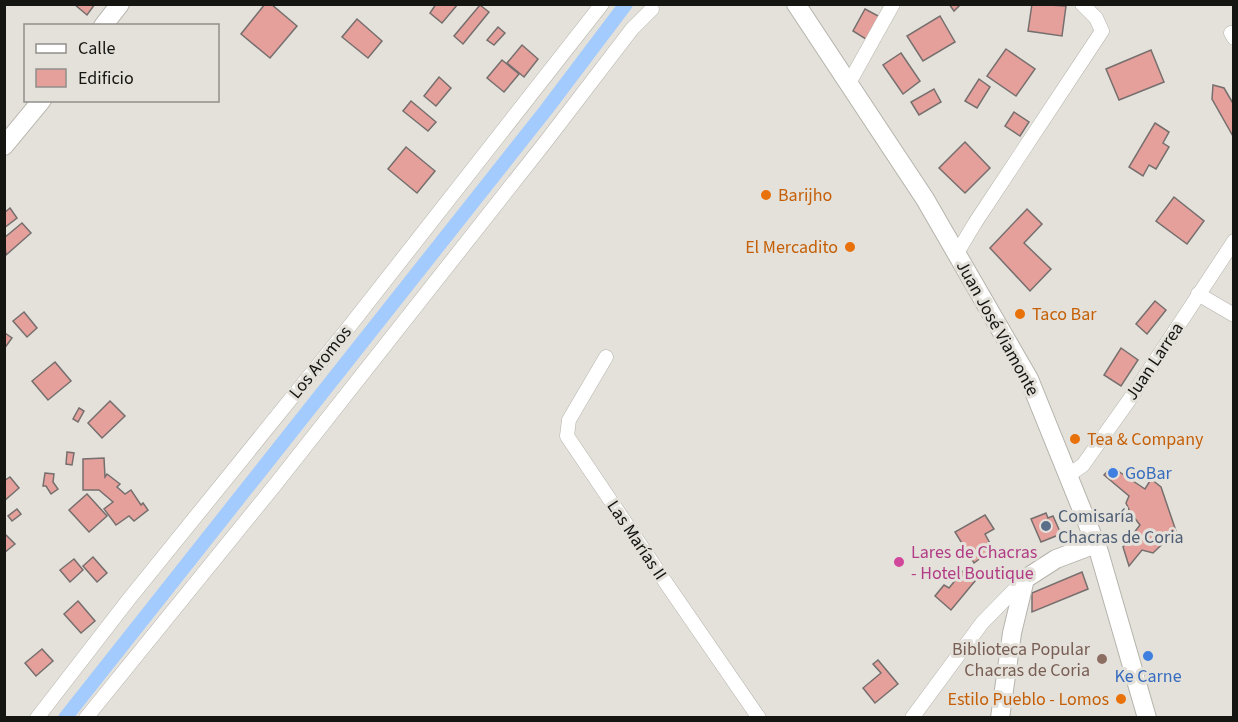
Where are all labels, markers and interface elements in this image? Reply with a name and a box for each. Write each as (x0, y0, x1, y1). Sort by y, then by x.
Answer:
legend (24, 24, 219, 102)
text: Calle (78, 36, 116, 61)
text: Edificio (78, 66, 134, 91)
place label: Barijho (778, 183, 832, 208)
marker: Barijho (759, 188, 773, 202)
place label: El Mercadito (745, 235, 838, 260)
marker: El Mercadito (843, 240, 857, 254)
street label: Juan José Viamonte (950, 256, 1045, 401)
place label: Taco Bar (1032, 302, 1097, 327)
marker: Taco Bar (1013, 307, 1027, 321)
street label: Juan Larrea (1119, 317, 1190, 405)
street label: Los Aromos (283, 321, 358, 404)
place label: Tea & Company (1087, 427, 1204, 452)
marker: Tea & Company (1068, 432, 1082, 446)
place label: GoBar (1125, 461, 1173, 486)
marker: GoBar (1106, 466, 1120, 480)
street label: Las Marías II (601, 495, 673, 585)
place label: Comisaría Chacras de Coria (1058, 504, 1184, 550)
marker: Comisaría Chacras de Coria (1039, 519, 1053, 533)
place label: Lares de Chacras - Hotel Boutique (911, 540, 1037, 586)
marker: Lares de Chacras - Hotel Boutique (892, 555, 906, 569)
place label: Biblioteca Popular Chacras de Coria (952, 637, 1091, 683)
marker: Ke Carne (1141, 649, 1155, 663)
marker: Biblioteca Popular Chacras de Coria (1095, 652, 1109, 666)
place label: Ke Carne (1114, 664, 1182, 689)
place label: Estilo Pueblo - Lomos (947, 687, 1109, 712)
marker: Estilo Pueblo - Lomos (1114, 692, 1128, 706)

